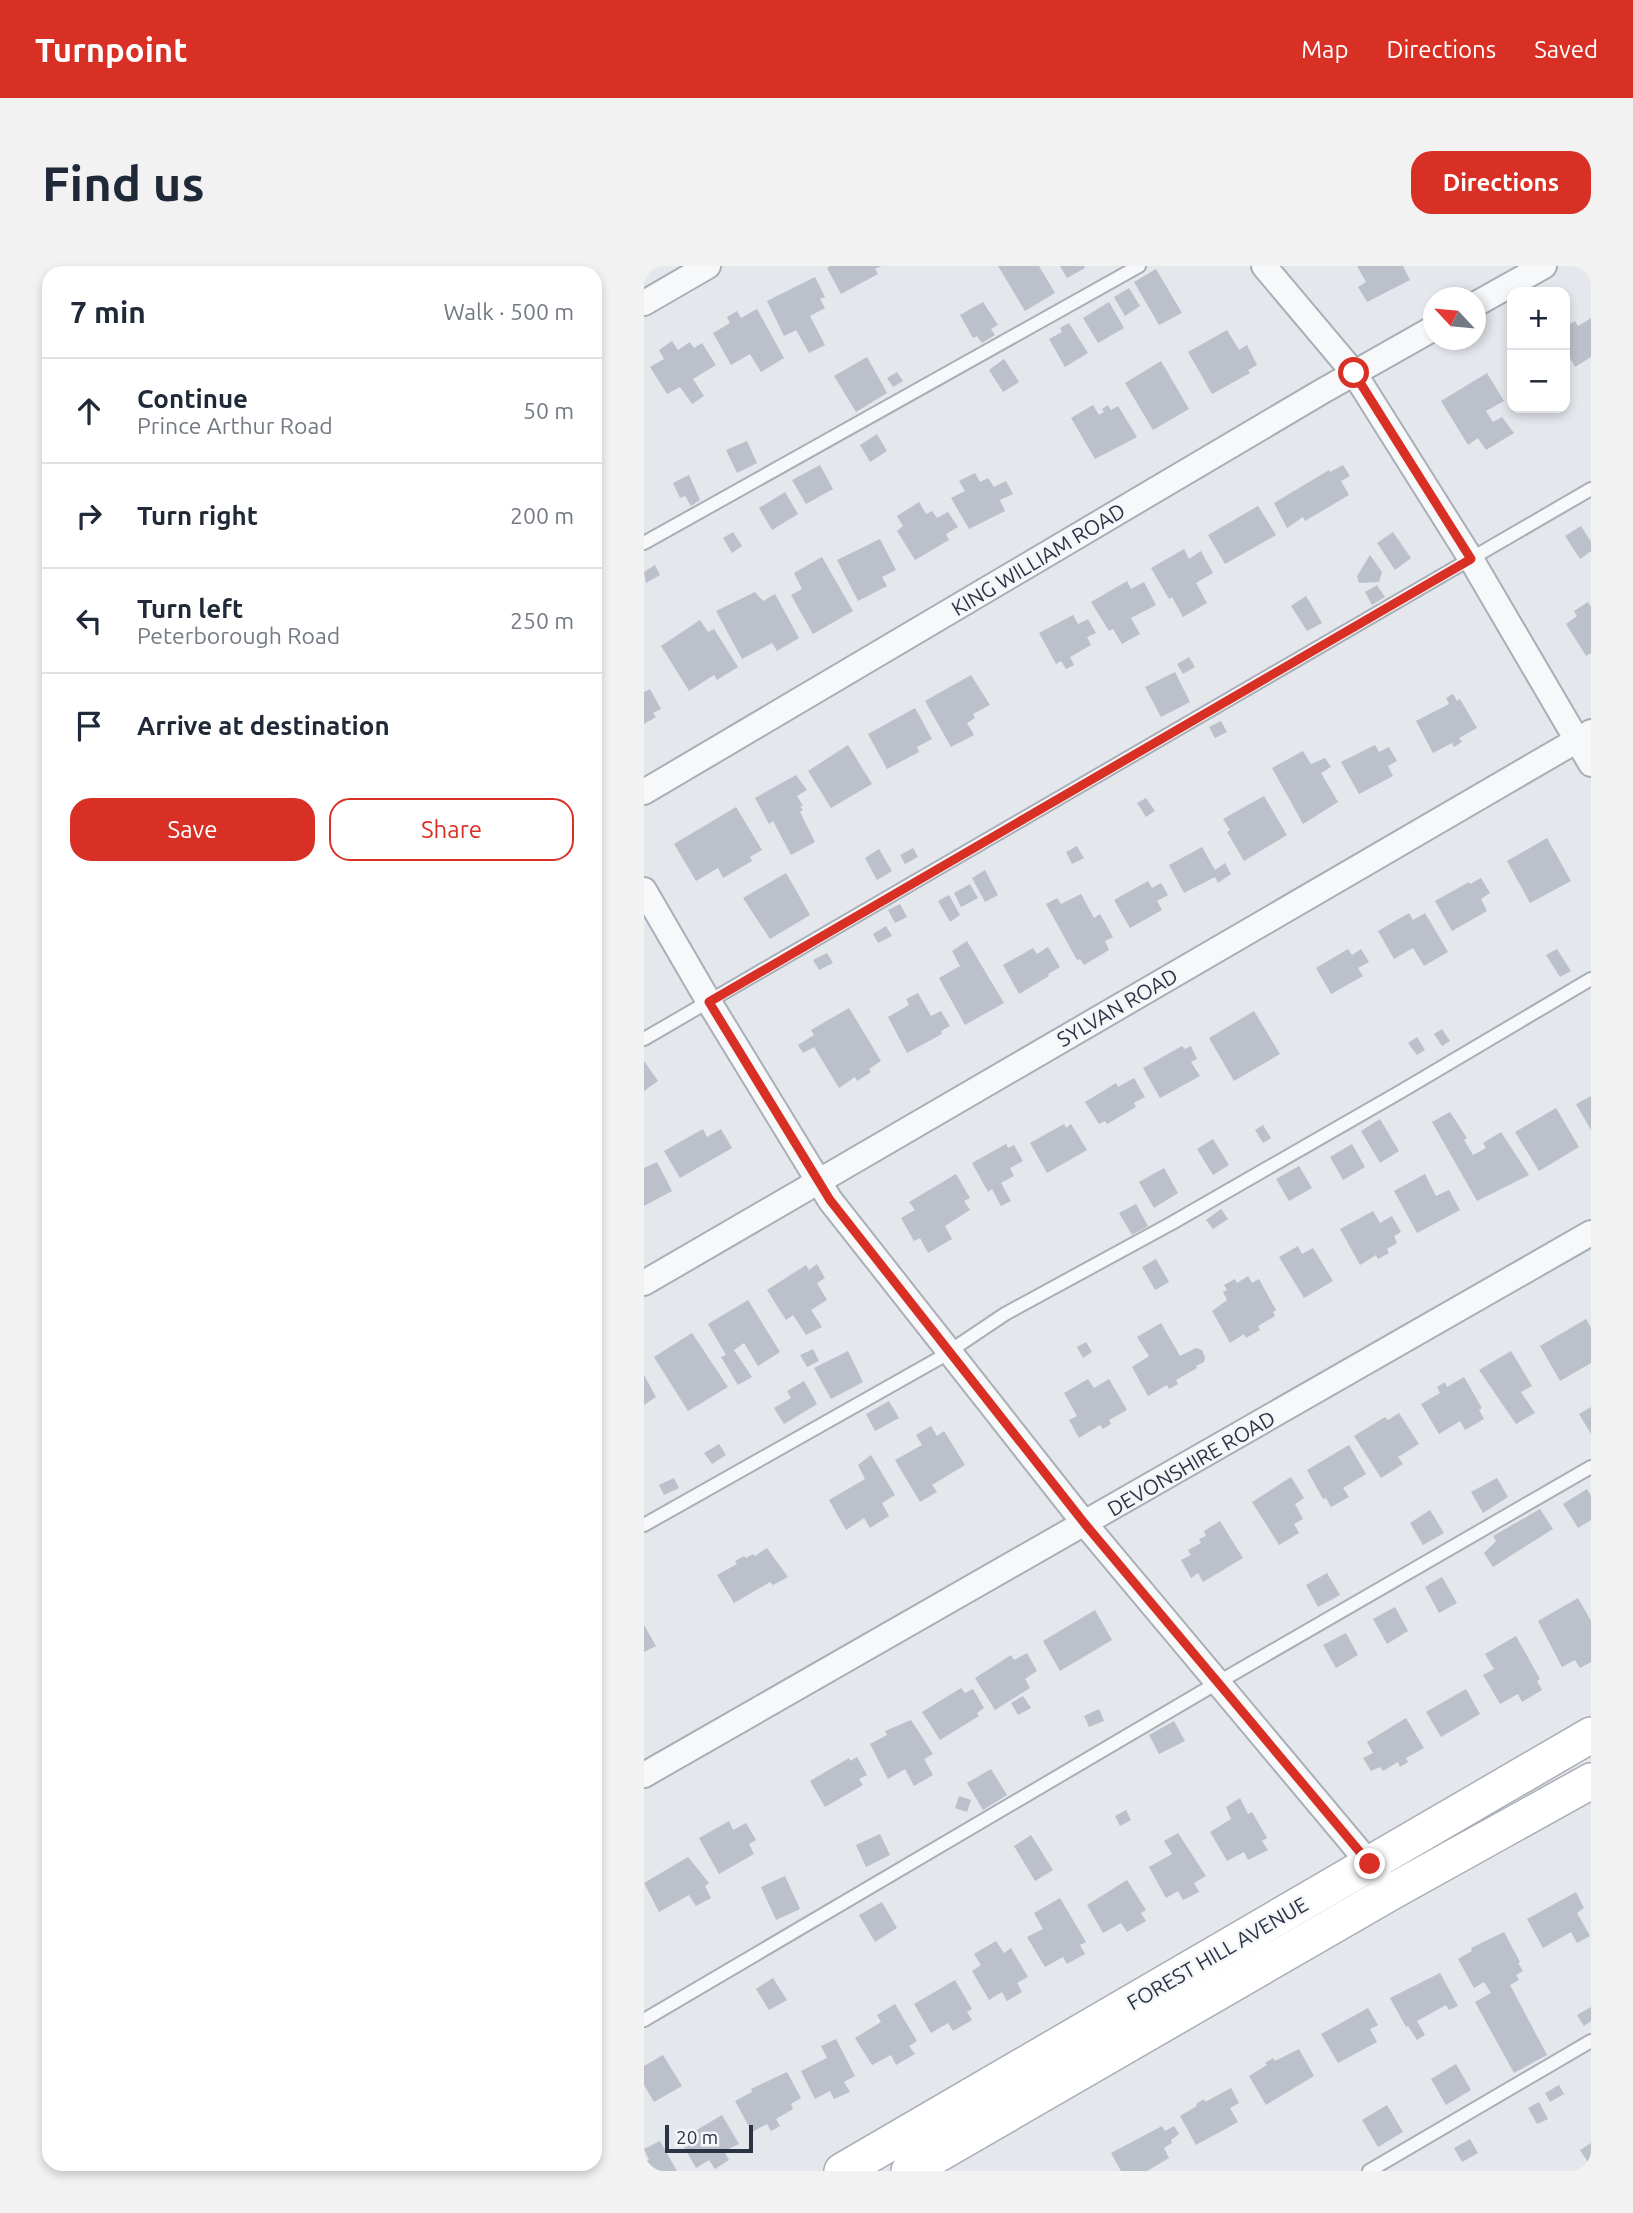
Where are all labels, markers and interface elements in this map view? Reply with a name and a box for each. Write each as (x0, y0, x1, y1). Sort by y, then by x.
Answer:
text: Turnpoint (35, 31, 187, 68)
text: Map (1301, 36, 1348, 63)
text: Directions (1386, 36, 1496, 63)
text: Saved (1534, 36, 1598, 63)
button: Directions (1411, 151, 1591, 214)
text: Find us (42, 155, 205, 210)
north arrow (1423, 287, 1486, 350)
map controls (1507, 287, 1570, 413)
button: + (1507, 287, 1570, 350)
text: 7 min (70, 295, 146, 329)
text: Walk · 500 m (443, 299, 574, 324)
button: − (1507, 350, 1570, 413)
route start (1338, 357, 1369, 388)
text: Continue (137, 384, 248, 413)
icon: ahead (70, 392, 108, 430)
text: 50 m (523, 398, 574, 423)
text: Prince Arthur Road (137, 413, 333, 438)
icon: right (70, 497, 108, 535)
street label: KING WILLIAM ROAD (947, 498, 1129, 620)
text: Turn right (137, 501, 258, 530)
text: 200 m (510, 503, 574, 528)
text: Turn left (137, 594, 243, 623)
icon: left (70, 602, 108, 640)
text: 250 m (510, 608, 574, 633)
text: Peterborough Road (137, 623, 340, 648)
icon: arrive (70, 707, 108, 745)
text: Arrive at destination (137, 711, 390, 740)
button: Save (70, 798, 315, 861)
button: Share (329, 798, 574, 861)
street label: SYLVAN ROAD (1052, 963, 1182, 1051)
street label: DEVONSHIRE ROAD (1103, 1405, 1279, 1521)
route end (1354, 1848, 1385, 1879)
street label: FOREST HILL AVENUE (1122, 1891, 1312, 2015)
scale bar (665, 2122, 752, 2154)
text: 20 m (676, 2126, 718, 2148)

